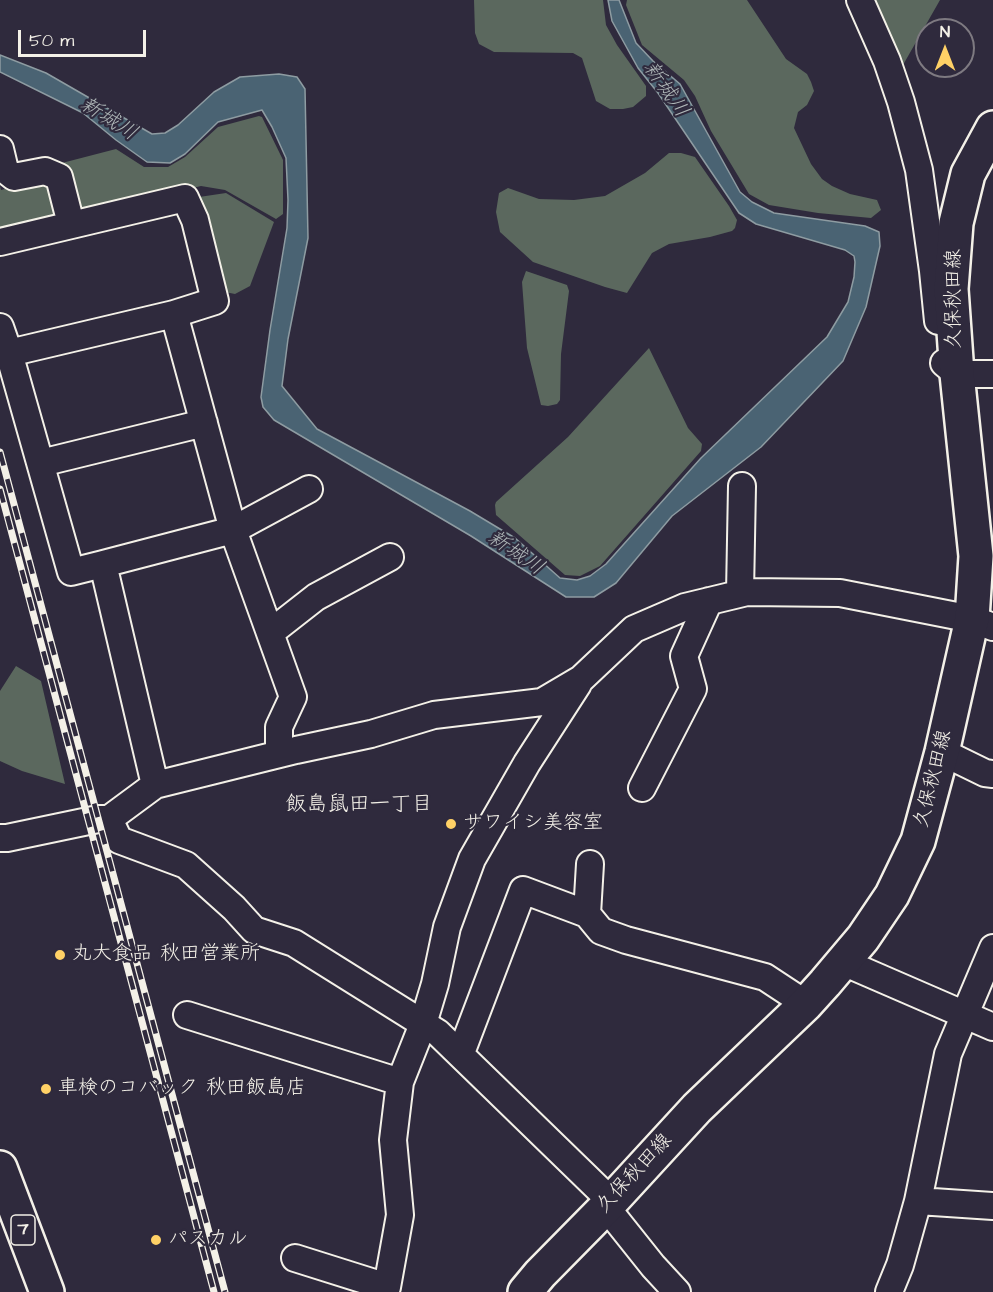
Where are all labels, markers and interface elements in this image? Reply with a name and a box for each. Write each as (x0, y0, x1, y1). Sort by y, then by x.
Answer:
scale bar (21, 18, 148, 56)
north arrow (915, 18, 975, 78)
text: N (940, 21, 950, 43)
text: 50 m (29, 28, 74, 53)
water label: 新城川 (637, 57, 693, 123)
water label: 新城川 (75, 93, 141, 147)
street label: 久保秋田線 (943, 249, 967, 349)
water label: 新城川 (482, 526, 548, 582)
street label: 久保秋田線 (910, 728, 958, 830)
district label: 飯島鼠田一丁目 (286, 793, 432, 819)
place label: サワイシ美容室 (463, 812, 603, 836)
marker: サワイシ美容室 (444, 817, 458, 831)
place label: 丸大食品 秋田営業所 (72, 943, 260, 967)
marker: 丸大食品 秋田営業所 (53, 948, 67, 962)
place label: 車検のコバック 秋田飯島店 (58, 1077, 306, 1101)
marker: 車検のコバック 秋田飯島店 (39, 1082, 53, 1096)
street label: 久保秋田線 (592, 1129, 678, 1219)
road number: 7 (11, 1215, 35, 1245)
place label: パスカル (168, 1228, 248, 1252)
marker: パスカル (149, 1233, 163, 1247)

